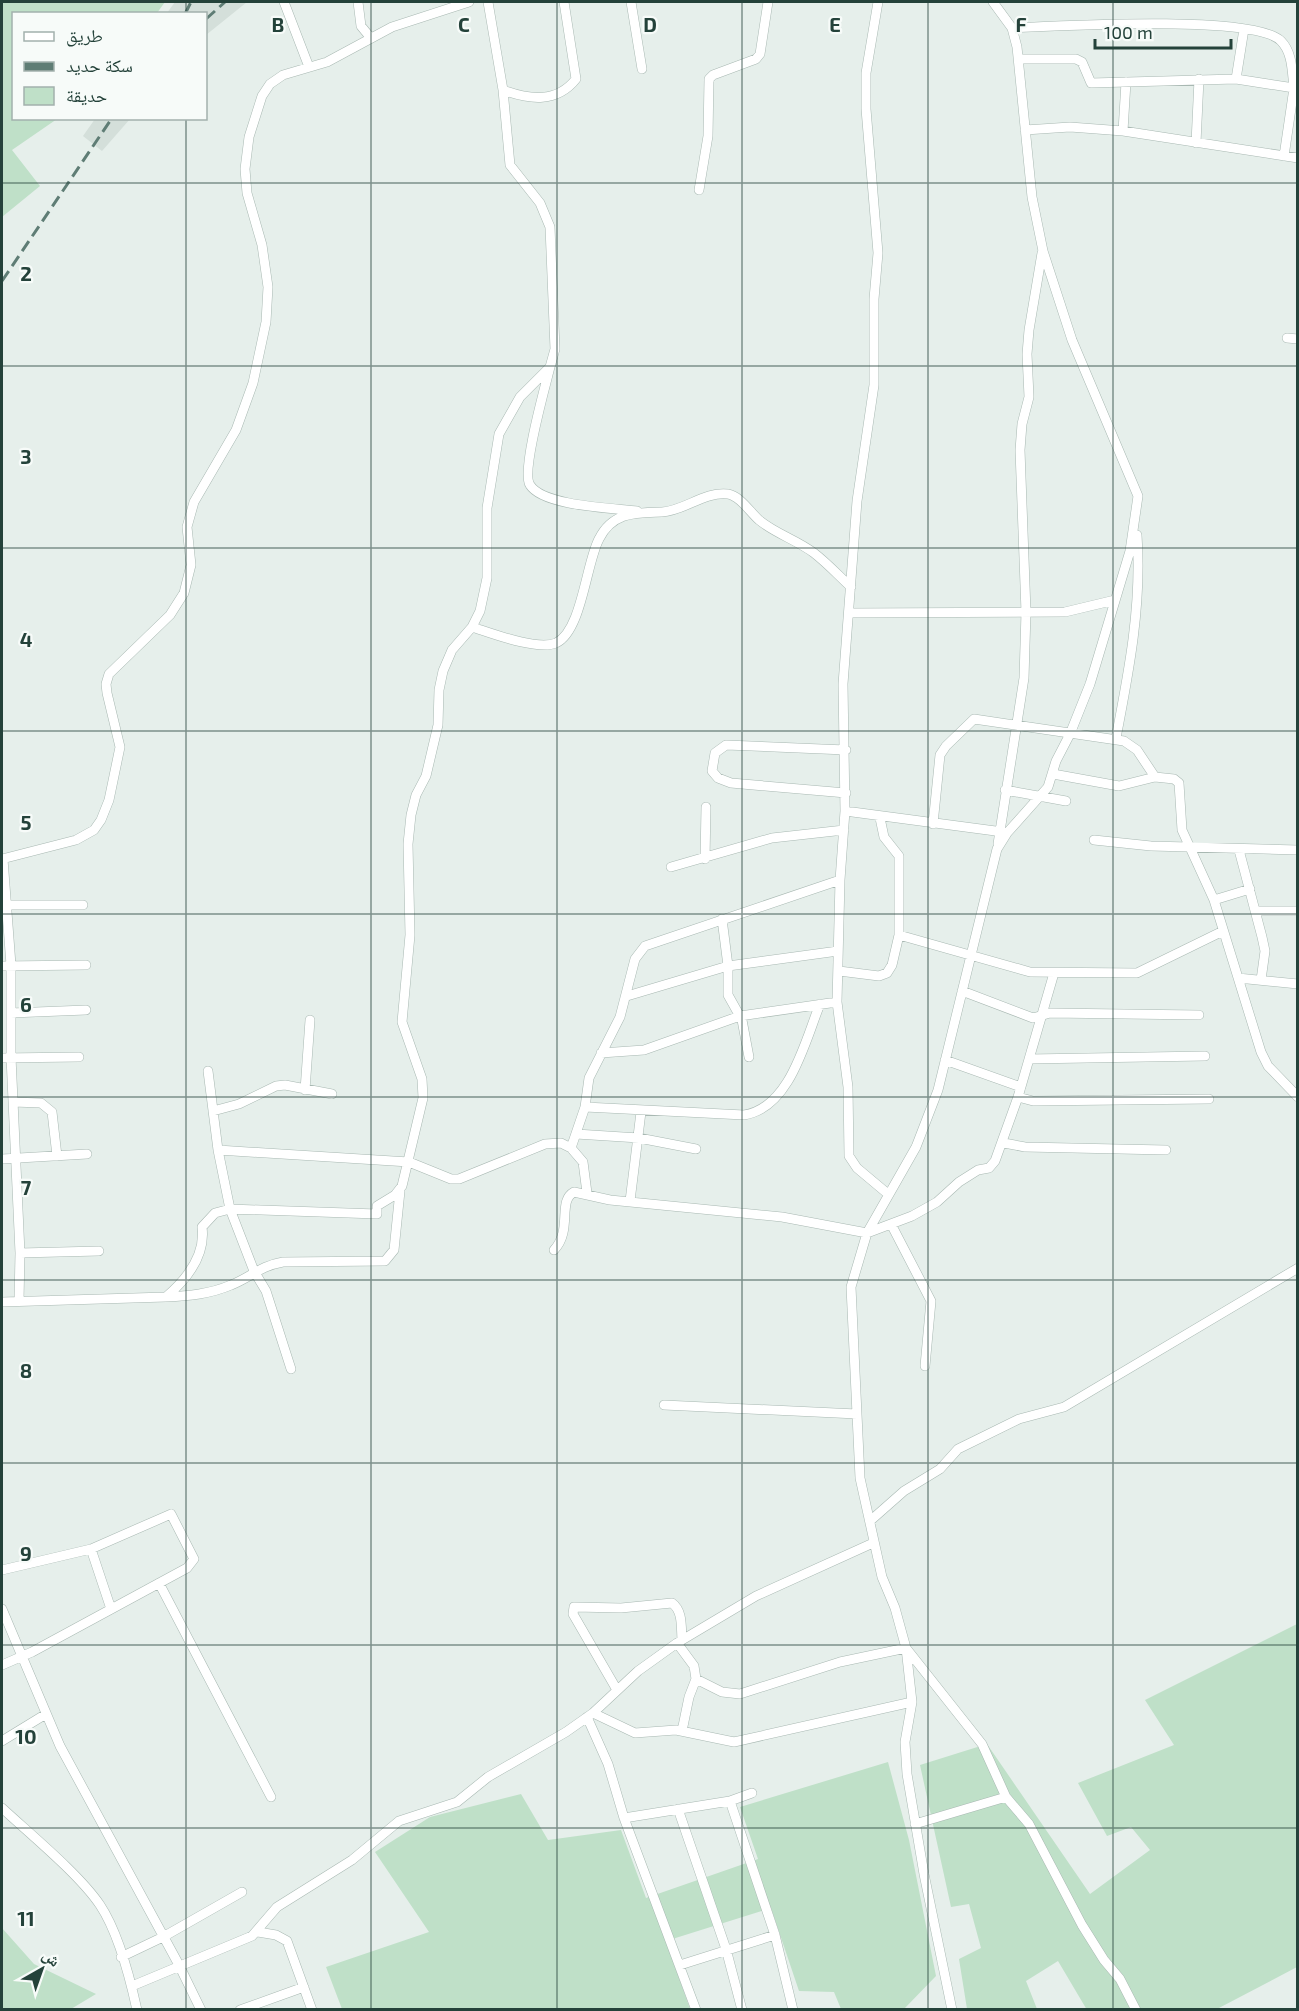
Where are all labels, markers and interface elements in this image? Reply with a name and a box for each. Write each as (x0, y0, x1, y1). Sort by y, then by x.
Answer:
legend (12, 12, 207, 120)
text: B (272, 12, 284, 36)
text: C (458, 12, 470, 36)
text: D (643, 12, 657, 36)
text: E (829, 12, 841, 36)
text: F (1015, 12, 1027, 36)
scale bar (1095, 12, 1232, 50)
text: 100 m (1104, 21, 1153, 43)
text: طريق (66, 24, 103, 47)
text: سكة حديد (66, 54, 133, 76)
text: حديقة (66, 84, 107, 106)
text: 2 (20, 261, 32, 285)
text: 3 (20, 444, 32, 468)
text: 4 (20, 627, 33, 651)
text: 5 (20, 810, 32, 834)
text: 6 (20, 992, 32, 1016)
text: 7 (21, 1175, 32, 1199)
text: 8 (20, 1358, 32, 1382)
text: 9 (20, 1541, 32, 1565)
text: 10 (15, 1724, 37, 1748)
text: 11 (17, 1906, 35, 1930)
north arrow (12, 1939, 72, 1999)
text: ش (39, 1944, 65, 1971)

